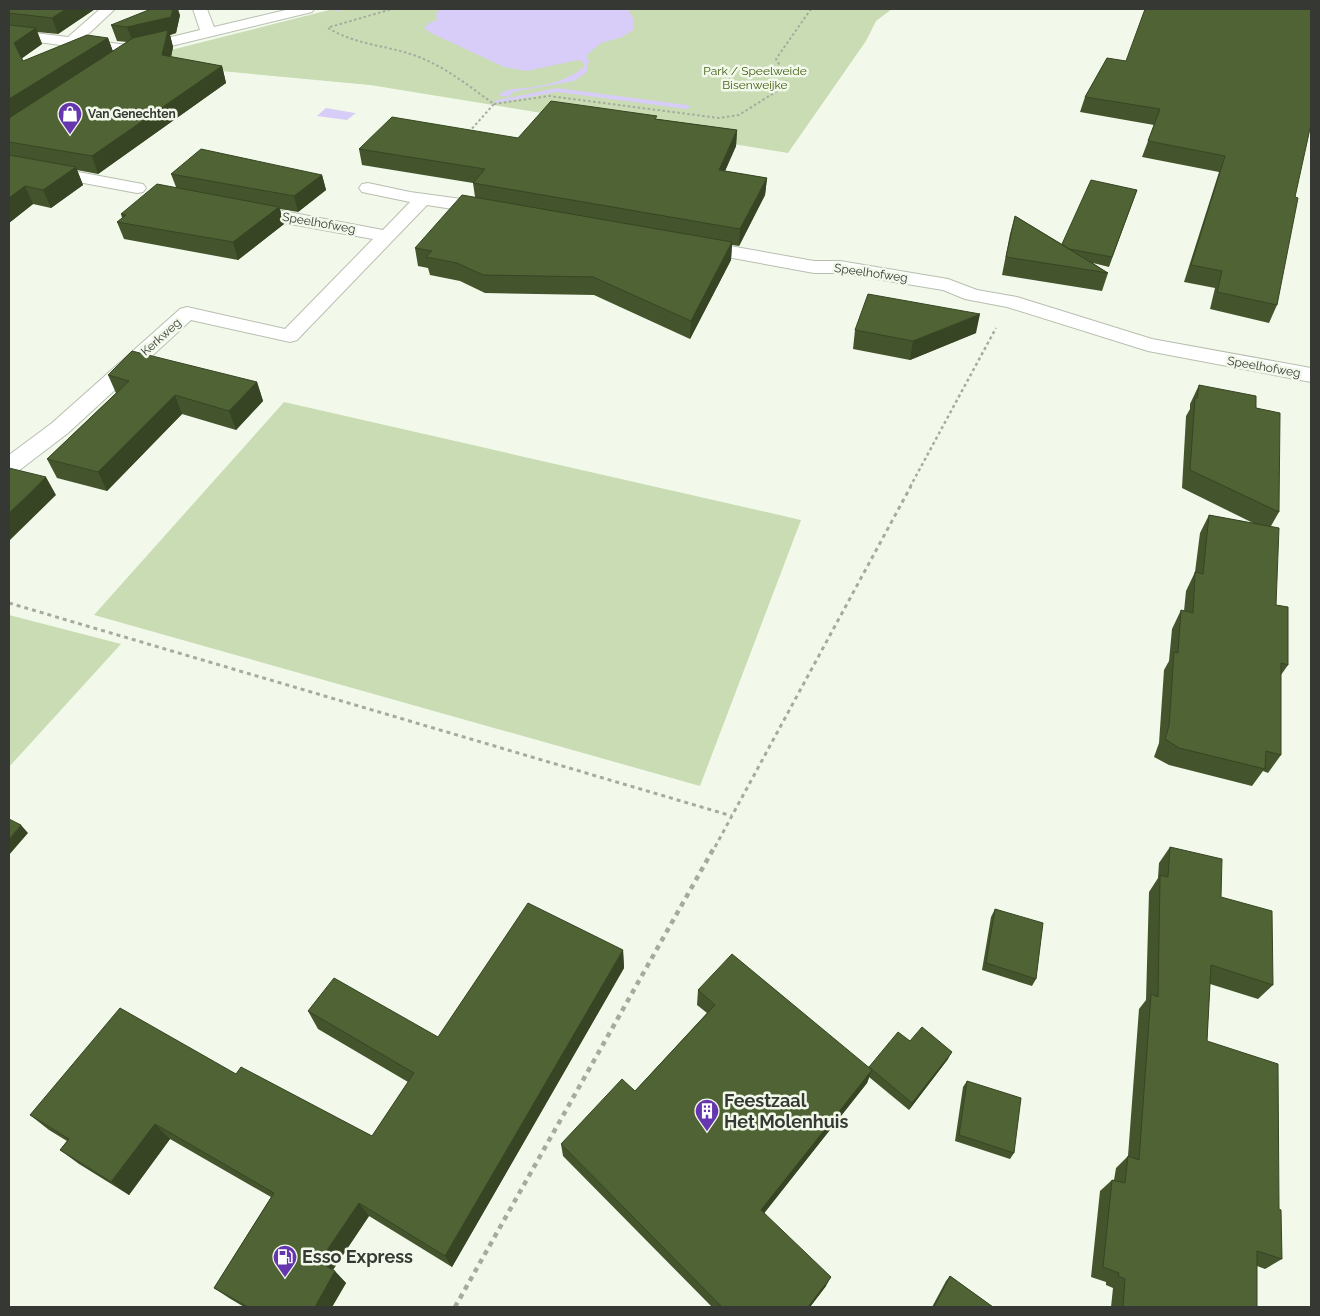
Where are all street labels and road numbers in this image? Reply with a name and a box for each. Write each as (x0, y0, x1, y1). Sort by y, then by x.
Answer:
street label: Speelhofweg (281, 210, 357, 236)
street label: Speelhofweg (833, 261, 909, 285)
street label: Kerkweg (138, 315, 184, 359)
street label: Speelhofweg (1226, 354, 1302, 380)

